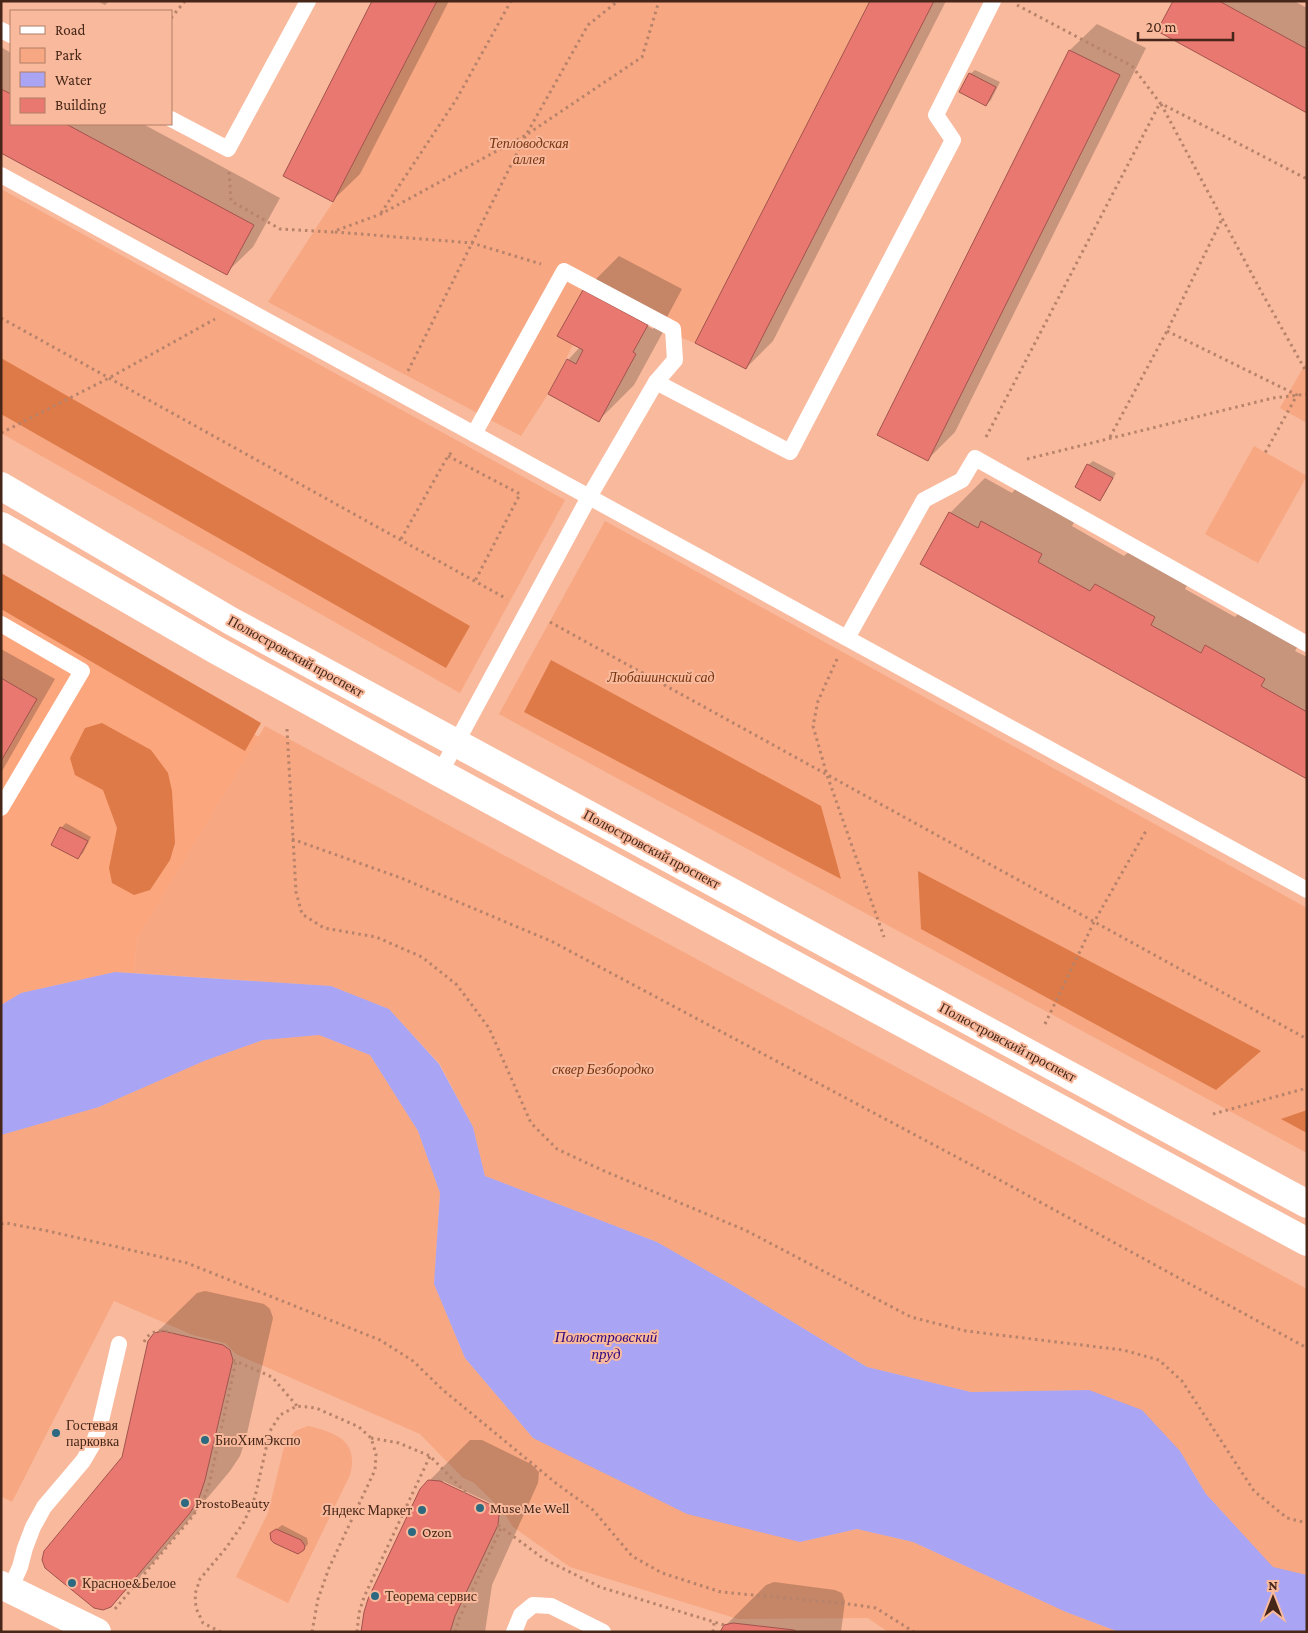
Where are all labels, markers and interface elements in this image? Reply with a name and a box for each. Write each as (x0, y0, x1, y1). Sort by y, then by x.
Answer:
legend (10, 10, 172, 125)
scale bar (1138, 10, 1233, 42)
text: 20 m (1146, 19, 1177, 35)
text: Road (55, 22, 86, 38)
text: Park (55, 47, 82, 63)
text: Water (55, 72, 92, 88)
text: Building (55, 97, 106, 114)
park label: Тепловодская аллея (489, 135, 569, 167)
street label: Полюстровский проспект (225, 612, 367, 700)
park label: Любашинский сад (606, 669, 715, 685)
street label: Полюстровский проспект (581, 806, 723, 892)
street label: Полюстровский проспект (937, 999, 1079, 1085)
park label: сквер Безбородко (552, 1061, 654, 1077)
water label: Полюстровский пруд (554, 1329, 658, 1362)
place label: Гостевая парковка (66, 1417, 120, 1449)
marker: Гостевая парковка (50, 1427, 62, 1439)
place label: БиоХимЭкспо (215, 1432, 300, 1448)
marker: БиоХимЭкспо (199, 1434, 211, 1446)
place label: ProstoBeauty (195, 1495, 270, 1511)
marker: ProstoBeauty (179, 1497, 191, 1509)
place label: Muse Me Well (490, 1500, 570, 1516)
place label: Яндекс Маркет (322, 1502, 412, 1518)
marker: Muse Me Well (474, 1502, 486, 1514)
marker: Яндекс Маркет (416, 1504, 428, 1516)
place label: Ozon (422, 1524, 452, 1540)
marker: Ozon (406, 1526, 418, 1538)
north arrow (1248, 1573, 1298, 1623)
place label: Красное&Белое (82, 1575, 176, 1591)
marker: Красное&Белое (66, 1577, 78, 1589)
text: N (1268, 1577, 1278, 1593)
place label: Теорема сервис (385, 1588, 477, 1604)
marker: Теорема сервис (369, 1590, 381, 1602)

